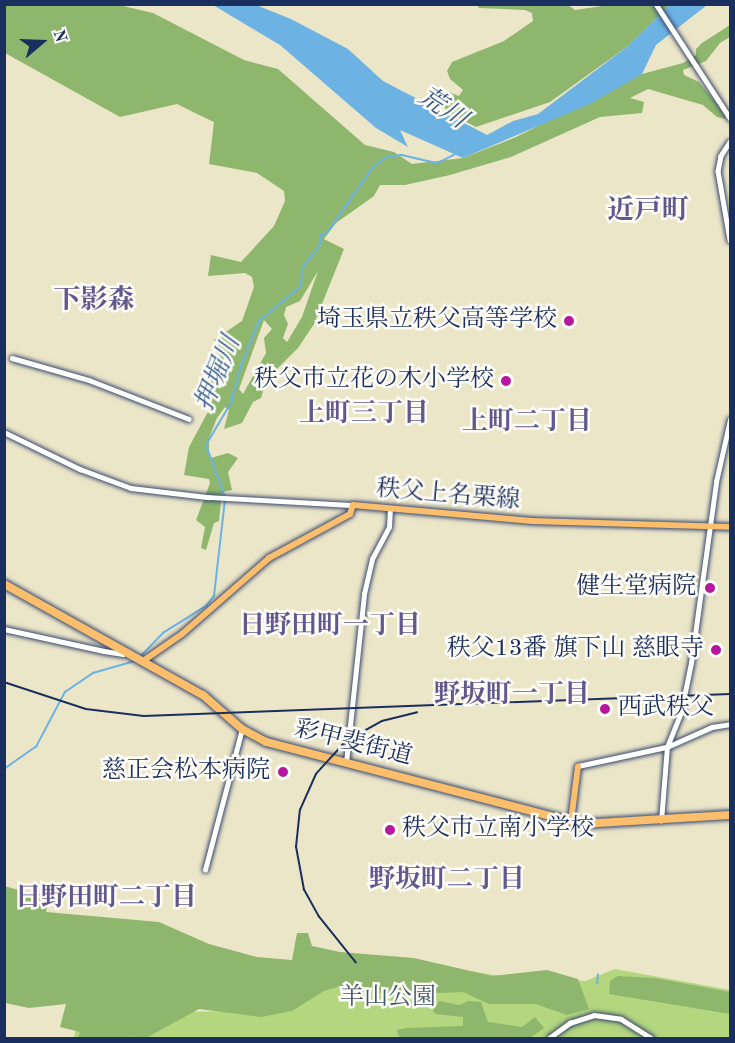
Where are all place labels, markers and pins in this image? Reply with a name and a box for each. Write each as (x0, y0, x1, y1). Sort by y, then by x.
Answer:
place label: 埼玉県立秩父高等学校 (317, 307, 557, 335)
marker: 埼玉県立秩父高等学校 (562, 314, 576, 328)
place label: 秩父市立花の木小学校 (254, 367, 494, 395)
marker: 秩父市立花の木小学校 (499, 374, 513, 388)
place label: 健生堂病院 (576, 574, 696, 602)
marker: 健生堂病院 (701, 579, 719, 597)
place label: 秩父13番 旗下山 慈眼寺 (447, 636, 704, 664)
marker: 秩父13番 旗下山 慈眼寺 (709, 643, 723, 657)
place label: 西武秩父 (618, 695, 714, 723)
marker: 西武秩父 (596, 700, 614, 718)
place label: 慈正会松本病院 (102, 758, 270, 786)
marker: 慈正会松本病院 (274, 763, 292, 781)
place label: 秩父市立南小学校 (402, 816, 594, 844)
marker: 秩父市立南小学校 (383, 823, 397, 837)

